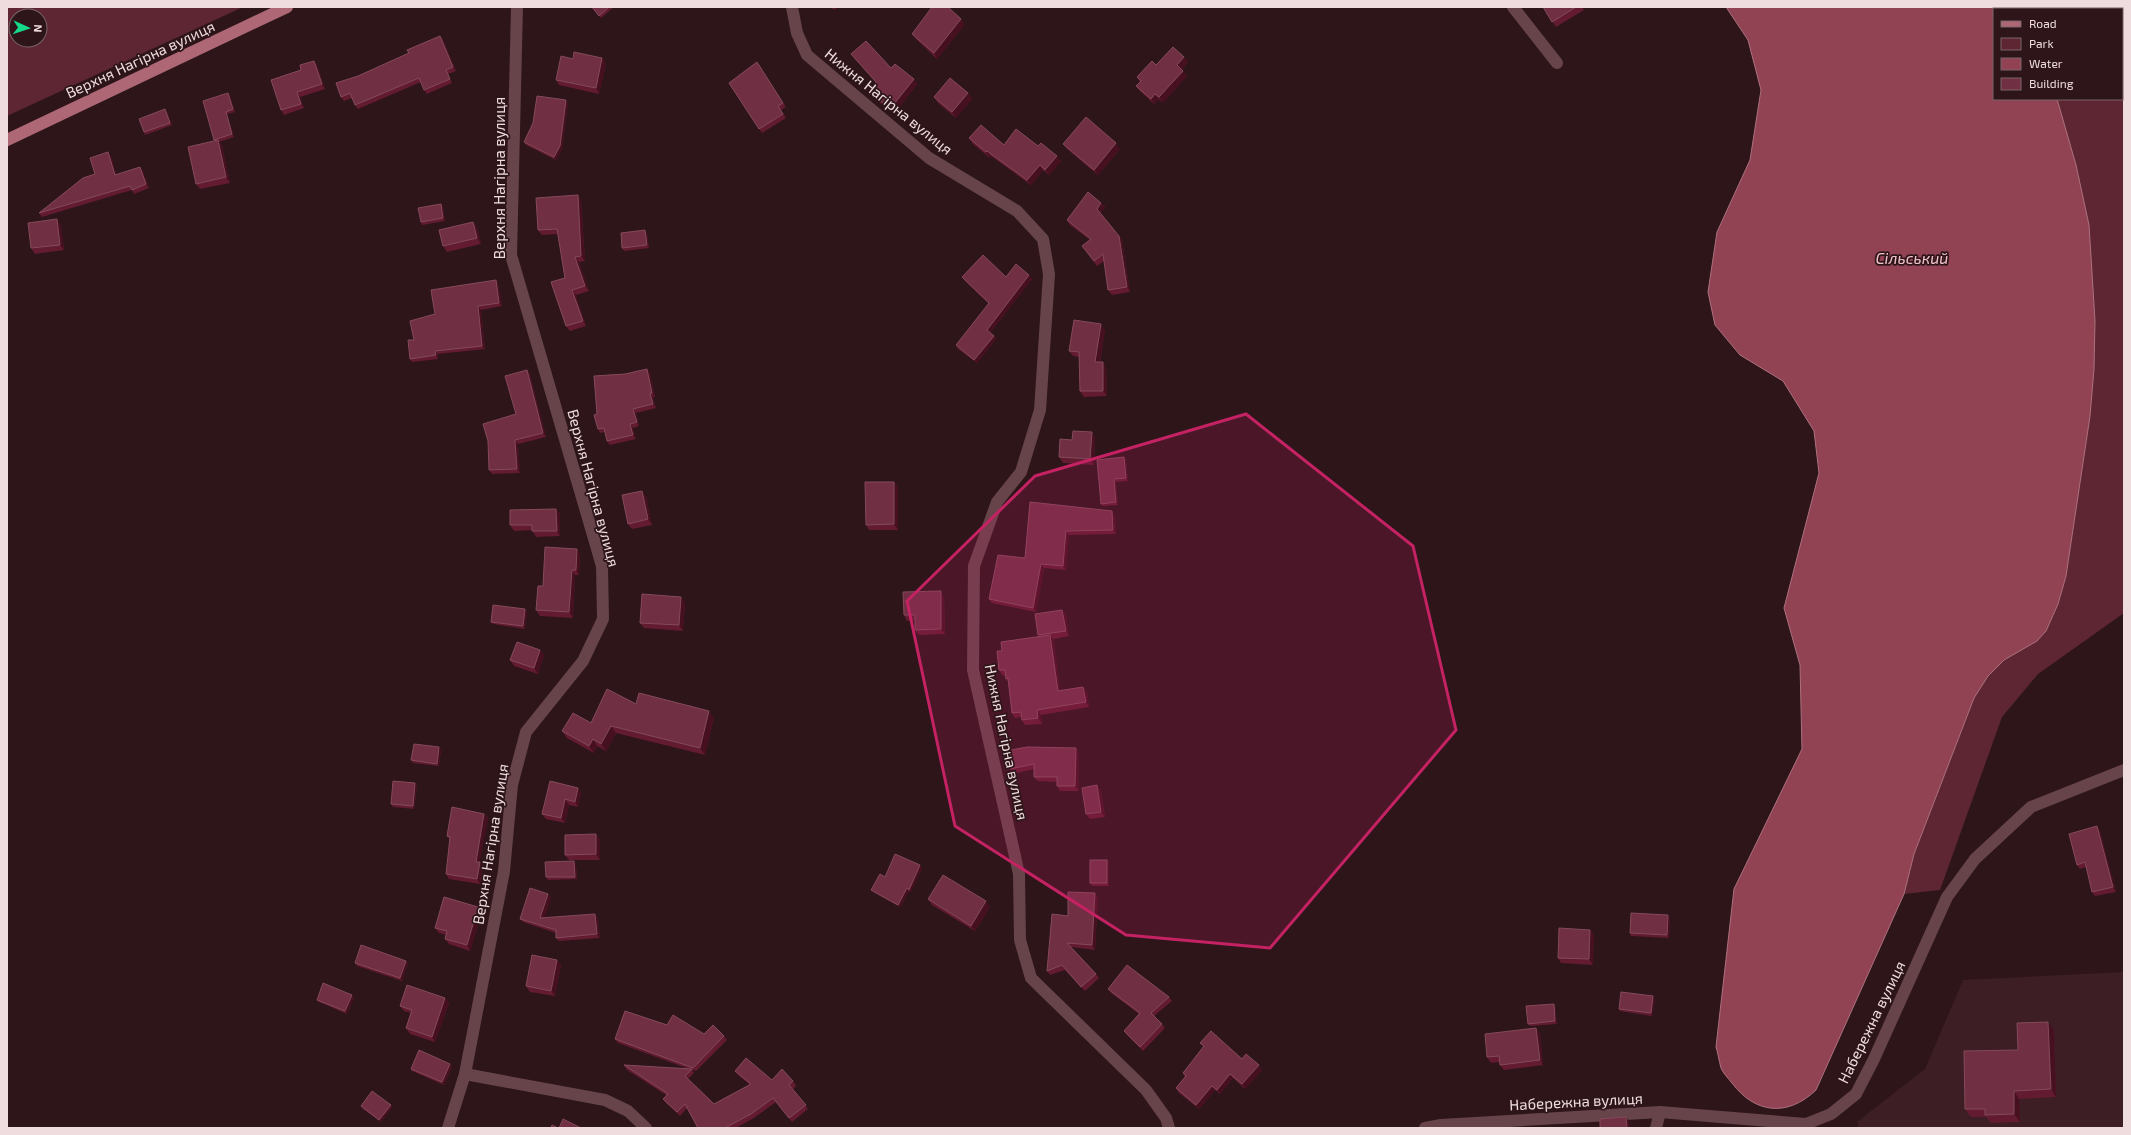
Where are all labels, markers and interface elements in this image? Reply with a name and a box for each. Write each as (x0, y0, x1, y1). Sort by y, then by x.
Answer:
north arrow (8, 8, 48, 48)
legend (1993, 8, 2123, 100)
text: Road (2029, 16, 2057, 30)
street label: Верхня Нагірна вулиця (63, 17, 218, 102)
text: N (32, 24, 45, 33)
text: Park (2029, 36, 2054, 50)
street label: Нижня Нагірна вулиця (821, 44, 956, 159)
text: Water (2029, 56, 2063, 70)
text: Building (2029, 76, 2074, 90)
street label: Верхня Нагірна вулиця (490, 97, 509, 259)
water label: Сільський (1876, 248, 1948, 267)
street label: Верхня Нагірна вулиця (563, 407, 624, 569)
street label: Нижня Нагірна вулиця (981, 662, 1032, 822)
street label: Верхня Нагірна вулиця (468, 762, 513, 926)
street label: Набережна вулиця (1834, 958, 1909, 1087)
street label: Набережна вулиця (1509, 1089, 1643, 1114)

